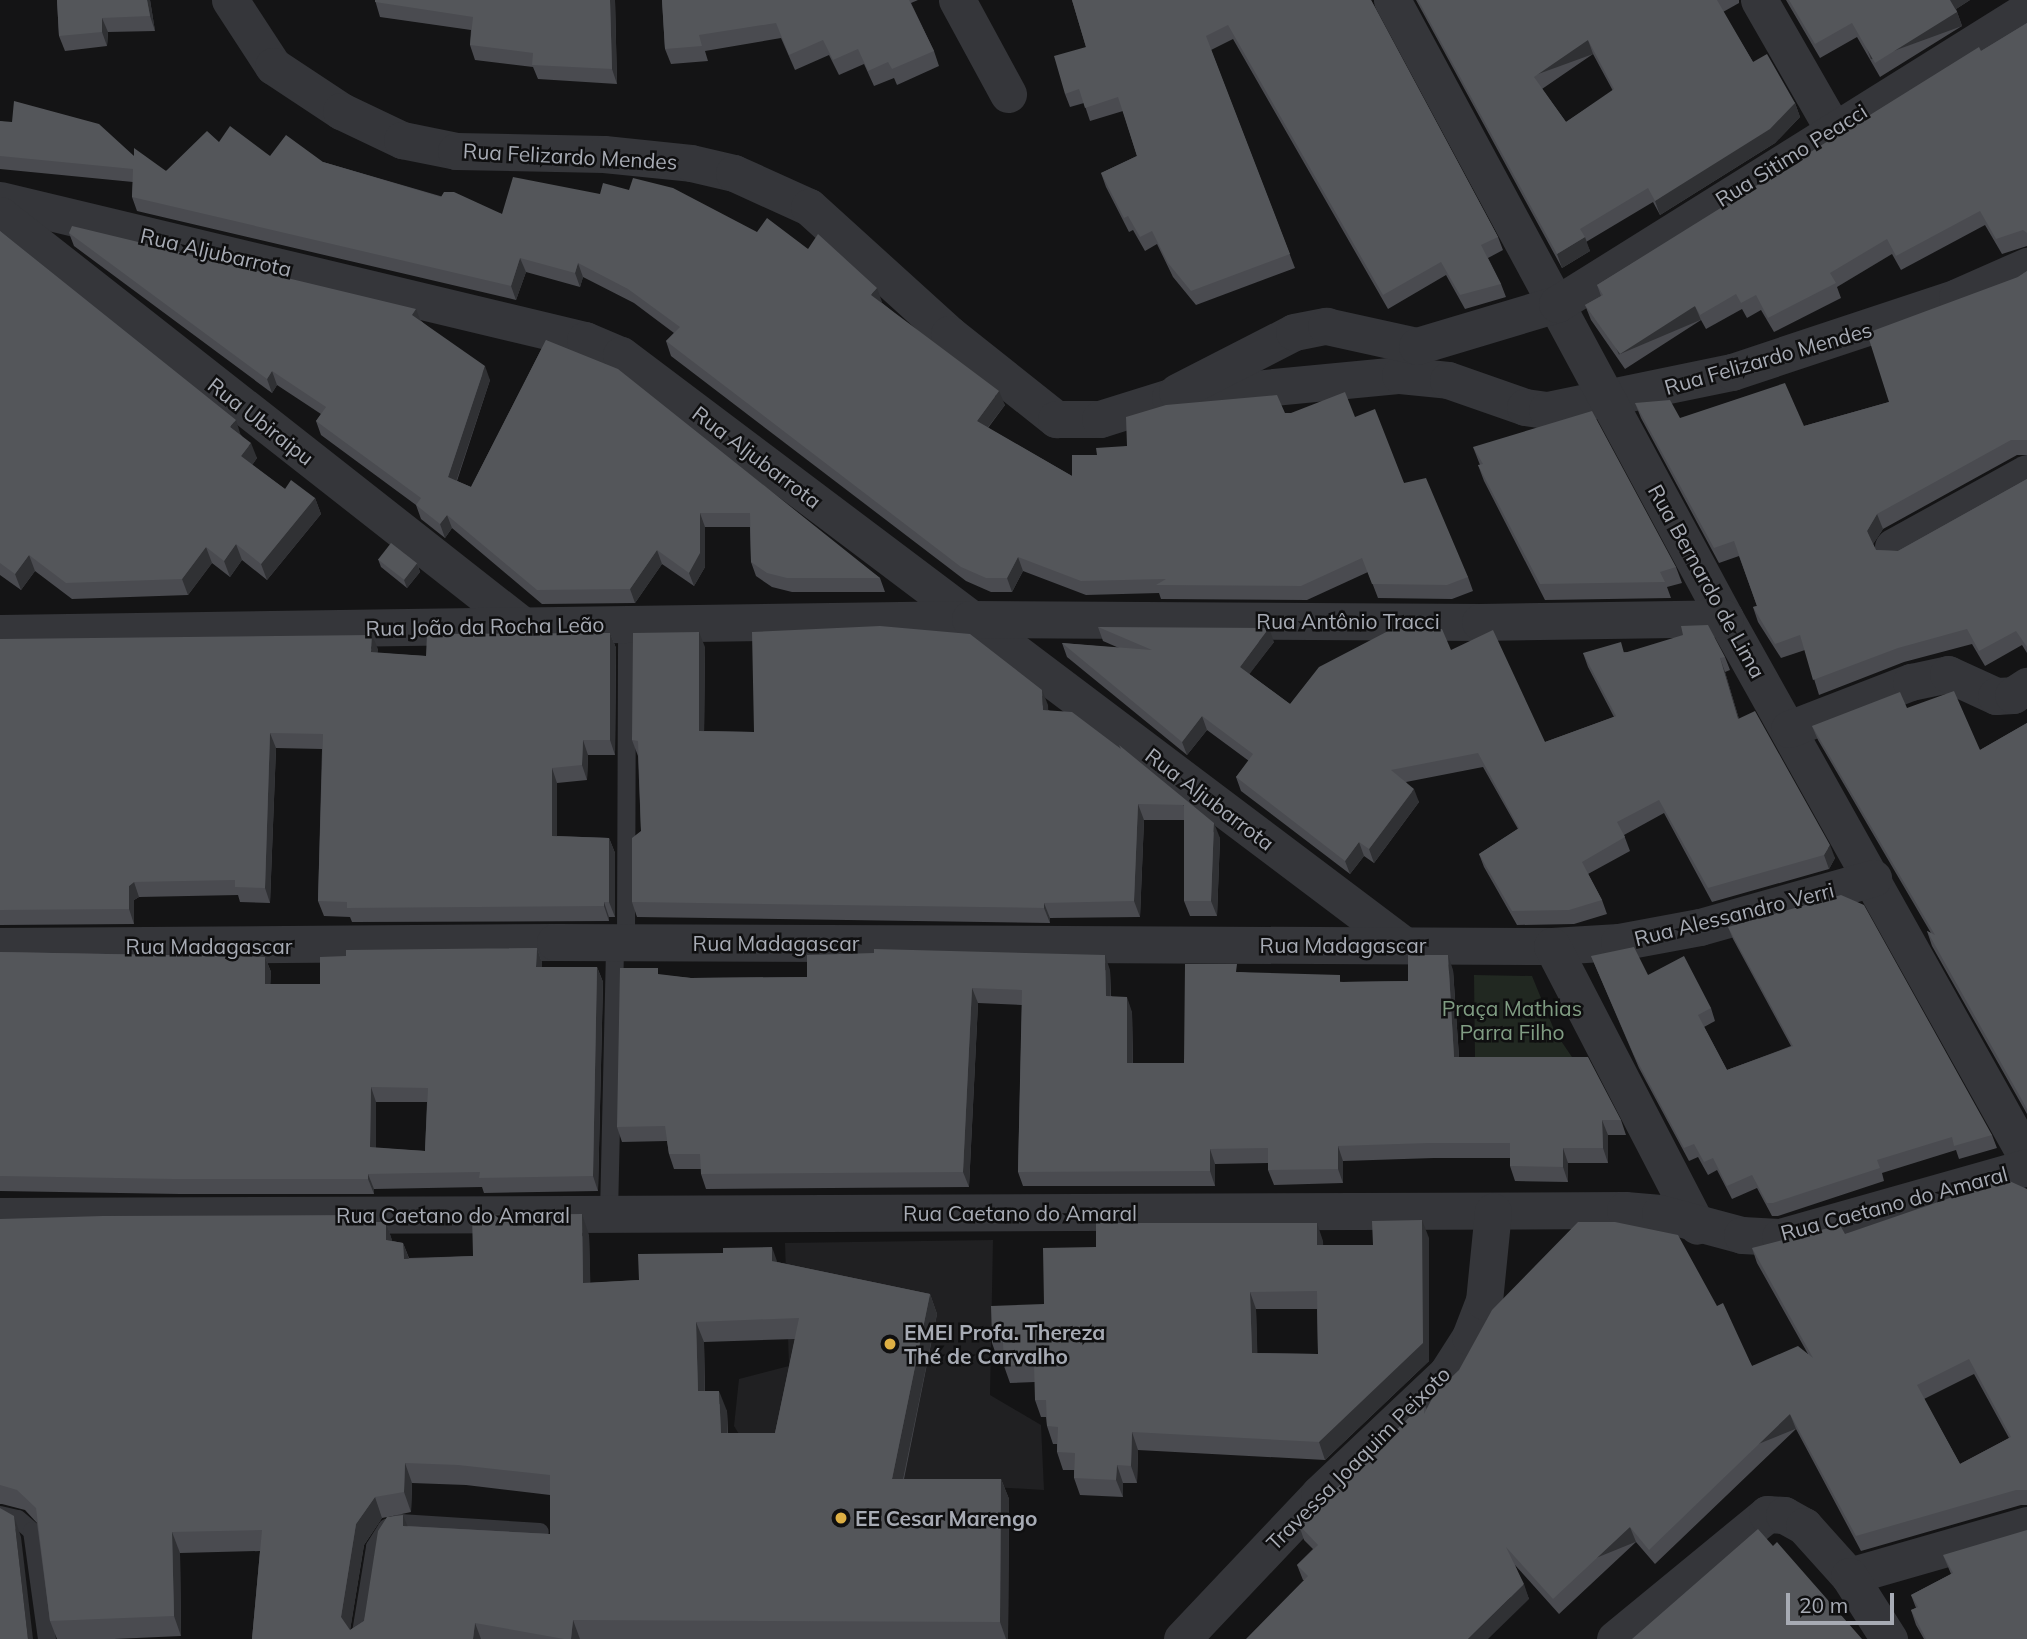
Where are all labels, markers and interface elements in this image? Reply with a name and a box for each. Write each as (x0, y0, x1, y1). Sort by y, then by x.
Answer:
street label: Rua Sitimo Peacci (1711, 98, 1871, 212)
street label: Rua Felizardo Mendes (462, 138, 678, 174)
street label: Rua Aljubarrota (138, 222, 294, 282)
street label: Rua Felizardo Mendes (1661, 316, 1875, 400)
street label: Rua Ubiraipu (203, 372, 319, 470)
street label: Rua Aljubarrota (688, 400, 826, 514)
street label: Rua Bernardo de Lima (1643, 480, 1771, 682)
street label: Rua Antônio Tracci (1256, 608, 1440, 634)
street label: Rua João da Rocha Leão (365, 611, 605, 641)
street label: Rua Aljubarrota (1141, 742, 1279, 856)
street label: Rua Alessandro Verri (1632, 877, 1836, 951)
street label: Rua Madagascar (693, 930, 859, 956)
street label: Rua Madagascar (1260, 932, 1426, 958)
street label: Rua Madagascar (126, 933, 292, 959)
park label: Praça Mathias Parra Filho (1442, 995, 1582, 1045)
street label: Rua Caetano do Amaral (1778, 1161, 2010, 1245)
street label: Rua Caetano do Amaral (903, 1200, 1137, 1226)
street label: Rua Caetano do Amaral (336, 1202, 570, 1228)
place label: EMEI Profa. Thereza Thé de Carvalho (904, 1319, 1105, 1369)
marker: EMEI Profa. Thereza Thé de Carvalho (882, 1336, 898, 1352)
street label: Travessa Joaquim Peixoto (1261, 1361, 1455, 1555)
place label: EE Cesar Marengo (855, 1505, 1037, 1531)
marker: EE Cesar Marengo (833, 1510, 849, 1526)
scale bar (1789, 1580, 1898, 1624)
text: 20 m (1799, 1592, 1848, 1618)

